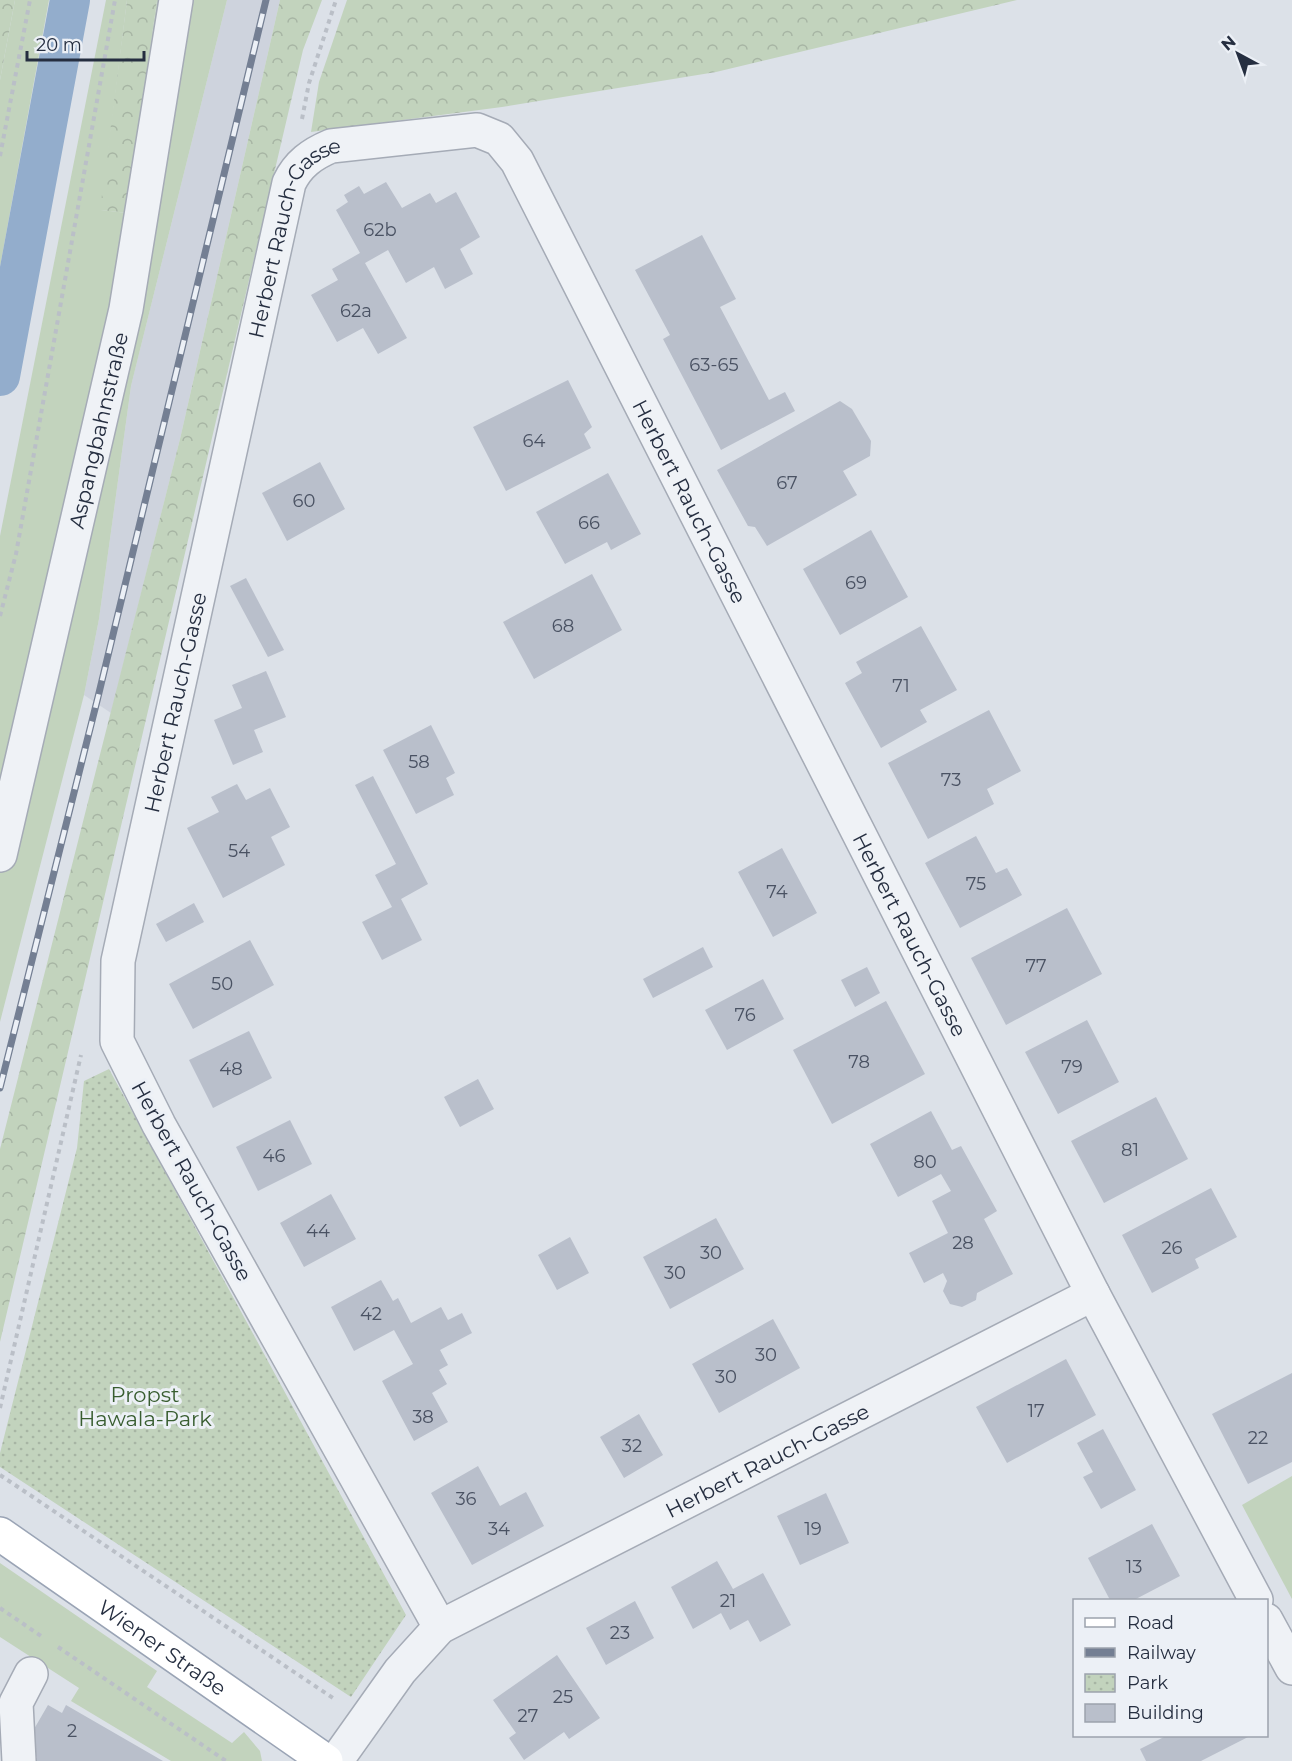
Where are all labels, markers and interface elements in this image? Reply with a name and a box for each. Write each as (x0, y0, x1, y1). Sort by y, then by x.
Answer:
scale bar (27, 24, 144, 62)
north arrow (1208, 24, 1268, 84)
text: N (1217, 32, 1240, 54)
text: 20 m (36, 34, 82, 56)
street label: Herbert Rauch-Gasse (243, 133, 342, 340)
house number: 62b (363, 219, 397, 241)
house number: 62a (340, 300, 372, 322)
street label: Aspangbahnstraße (63, 330, 133, 531)
house number: 63-65 (689, 354, 739, 376)
street label: Herbert Rauch-Gasse (628, 395, 752, 607)
house number: 64 (523, 430, 546, 452)
house number: 67 (776, 472, 798, 494)
house number: 60 (293, 490, 315, 512)
house number: 66 (578, 512, 600, 534)
house number: 69 (845, 572, 867, 594)
street label: Herbert Rauch-Gasse (138, 590, 211, 815)
house number: 68 (552, 615, 574, 637)
house number: 71 (892, 675, 910, 697)
house number: 58 (408, 751, 430, 773)
house number: 73 (941, 769, 961, 791)
street label: Herbert Rauch-Gasse (848, 829, 972, 1041)
house number: 54 (228, 840, 250, 862)
house number: 75 (966, 873, 986, 895)
house number: 74 (766, 881, 788, 903)
house number: 77 (1025, 955, 1047, 977)
house number: 50 (211, 973, 233, 995)
house number: 76 (734, 1004, 756, 1026)
house number: 78 (848, 1051, 870, 1073)
house number: 79 (1061, 1056, 1083, 1078)
house number: 48 (219, 1058, 243, 1080)
street label: Herbert Rauch-Gasse (126, 1076, 258, 1286)
house number: 81 (1121, 1139, 1139, 1161)
house number: 46 (263, 1145, 285, 1167)
house number: 80 (913, 1151, 937, 1173)
house number: 44 (306, 1220, 330, 1242)
house number: 28 (952, 1232, 974, 1254)
house number: 26 (1161, 1237, 1183, 1259)
house number: 30 (700, 1242, 722, 1264)
house number: 30 (664, 1262, 686, 1284)
house number: 42 (360, 1303, 382, 1325)
house number: 30 (755, 1344, 777, 1366)
house number: 30 (715, 1366, 737, 1388)
park label: Propst Hawala-Park (78, 1382, 212, 1431)
street label: Herbert Rauch-Gasse (661, 1398, 873, 1523)
house number: 17 (1027, 1400, 1045, 1422)
house number: 38 (412, 1406, 434, 1428)
house number: 22 (1248, 1427, 1268, 1449)
house number: 32 (622, 1435, 642, 1457)
house number: 36 (455, 1488, 477, 1510)
house number: 34 (488, 1518, 510, 1540)
house number: 19 (804, 1518, 822, 1540)
house number: 13 (1126, 1556, 1142, 1578)
house number: 21 (720, 1590, 736, 1612)
street label: Wiener Straße (94, 1594, 231, 1700)
legend (1073, 1599, 1268, 1737)
text: Road (1127, 1612, 1174, 1634)
house number: 23 (610, 1622, 630, 1644)
text: Railway (1127, 1642, 1196, 1664)
text: Park (1127, 1672, 1168, 1694)
house number: 25 (553, 1686, 573, 1708)
text: Building (1127, 1702, 1204, 1724)
house number: 27 (518, 1705, 538, 1727)
house number: 2 (67, 1720, 77, 1742)

